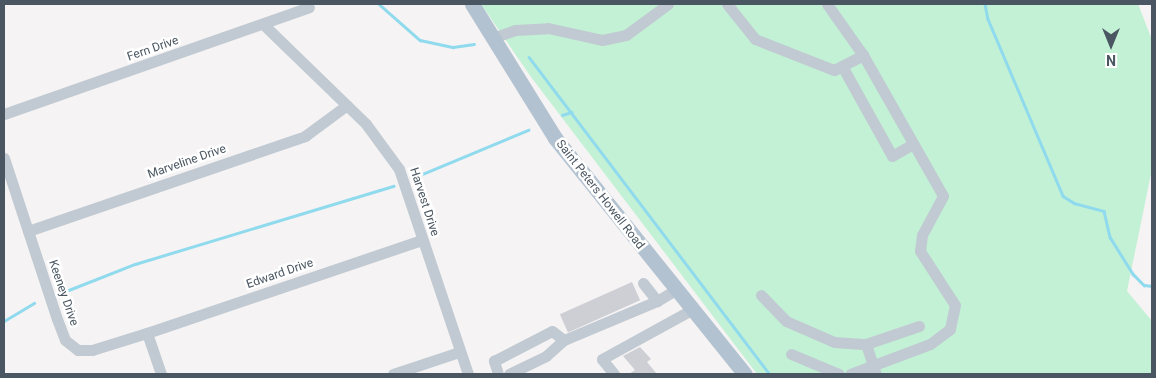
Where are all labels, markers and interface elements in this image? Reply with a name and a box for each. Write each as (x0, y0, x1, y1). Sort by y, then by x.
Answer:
north arrow (1086, 20, 1136, 70)
street label: Fern Drive (125, 33, 181, 65)
text: N (1106, 52, 1116, 68)
street label: Saint Peters Howell Road (553, 138, 647, 252)
street label: Marveline Drive (146, 142, 228, 182)
street label: Harvest Drive (406, 166, 442, 238)
street label: Edward Drive (245, 256, 315, 292)
street label: Keeney Drive (45, 258, 81, 328)

